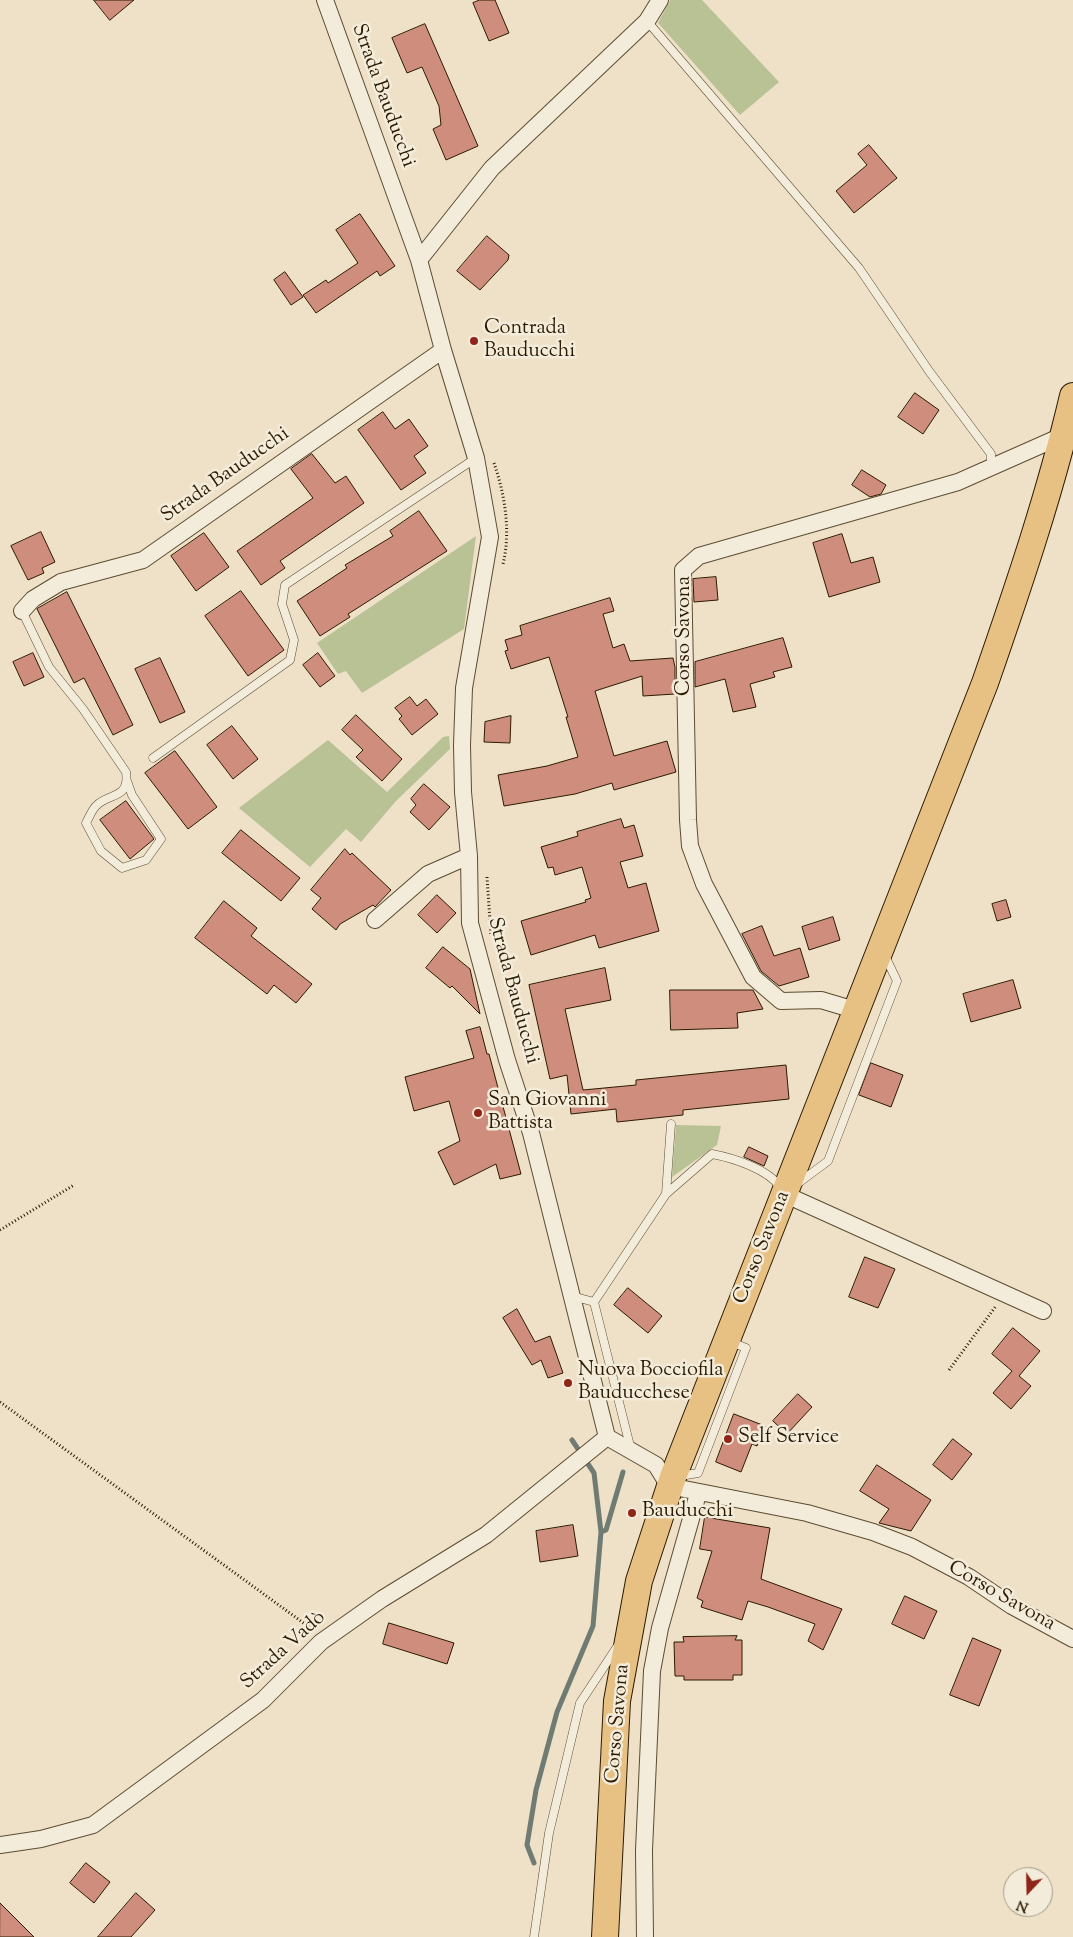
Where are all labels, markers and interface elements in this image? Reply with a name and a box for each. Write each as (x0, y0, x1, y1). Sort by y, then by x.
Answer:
street label: Strada Bauducchi (345, 21, 419, 171)
place label: Contrada Bauducchi (484, 318, 575, 365)
marker: Contrada Bauducchi (468, 335, 480, 347)
street label: Strada Bauducchi (157, 423, 295, 529)
street label: Corso Savona (674, 576, 698, 696)
street label: Strada Bauducchi (481, 915, 543, 1067)
place label: San Giovanni Battista (488, 1090, 607, 1137)
marker: San Giovanni Battista (472, 1107, 484, 1119)
street label: Corso Savona (729, 1188, 797, 1308)
place label: Nuova Bocciofila Bauducchese (578, 1360, 723, 1407)
marker: Nuova Bocciofila Bauducchese (562, 1377, 574, 1389)
place label: Self Service (738, 1427, 839, 1451)
marker: Self Service (722, 1433, 734, 1445)
place label: Bauducchi (642, 1501, 733, 1525)
marker: Bauducchi (626, 1507, 638, 1519)
street label: Corso Savona (943, 1557, 1059, 1637)
street label: Strada Vadò (237, 1607, 331, 1695)
street label: Corso Savona (602, 1663, 636, 1785)
north arrow (1003, 1867, 1053, 1917)
text: N (1014, 1894, 1032, 1916)

